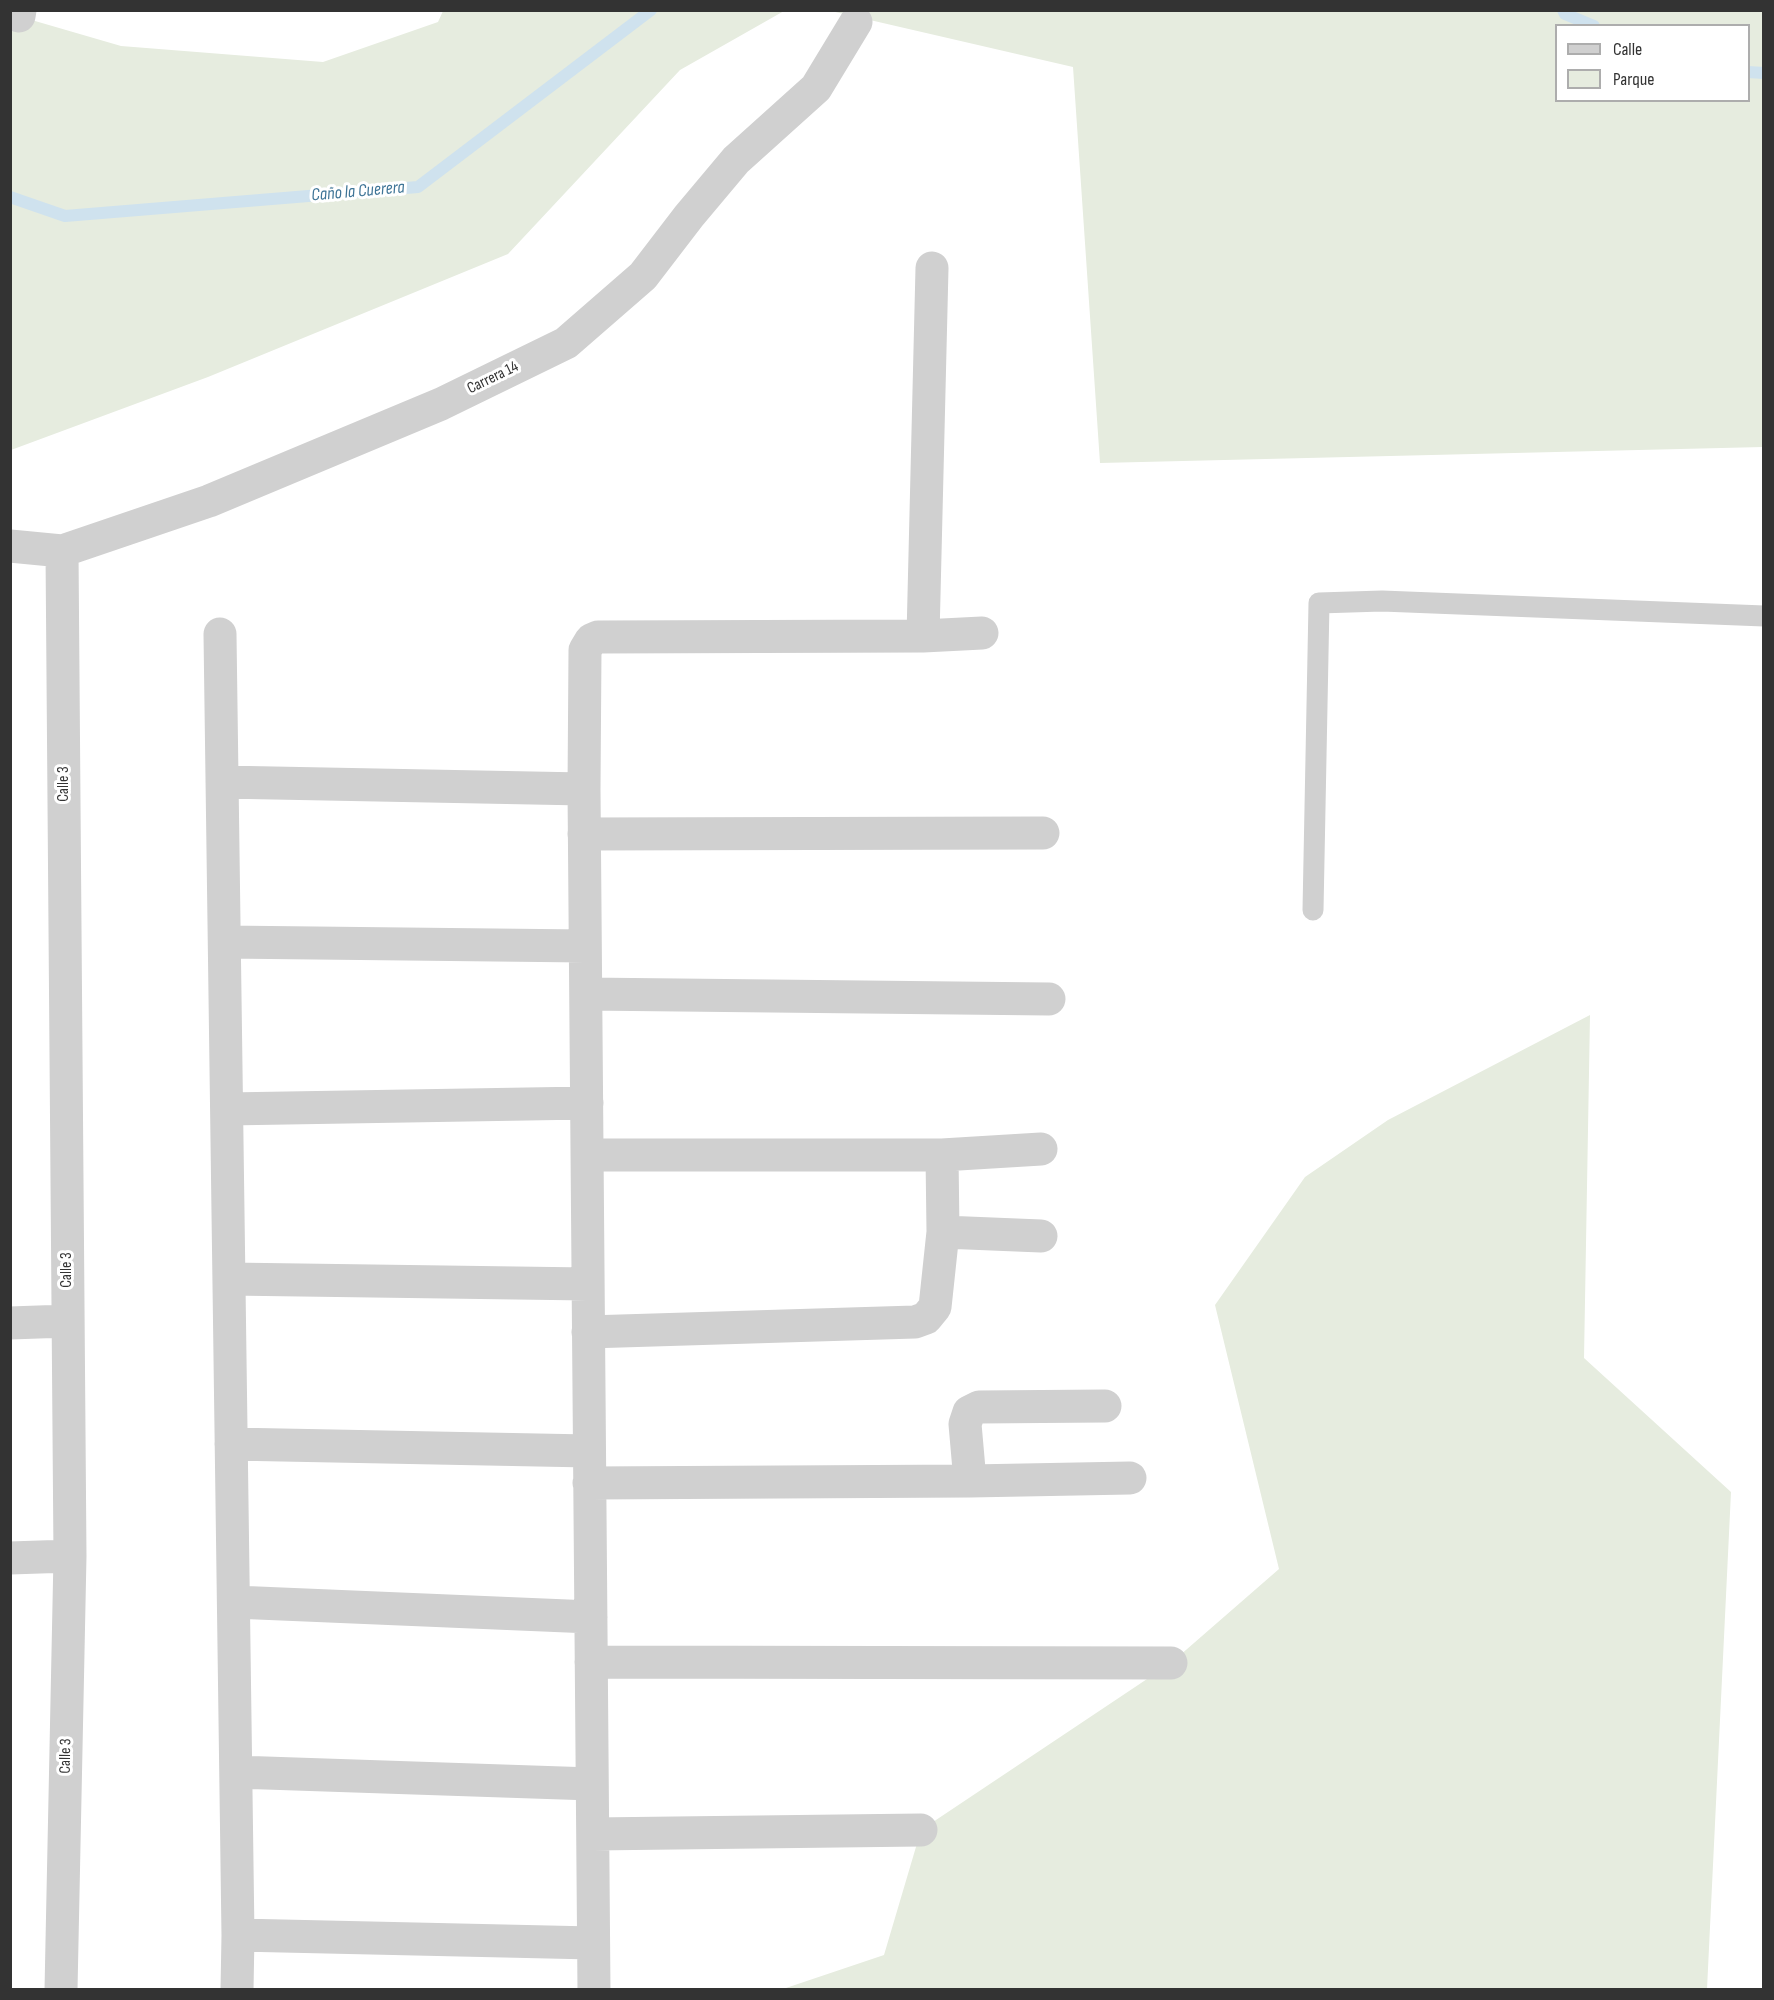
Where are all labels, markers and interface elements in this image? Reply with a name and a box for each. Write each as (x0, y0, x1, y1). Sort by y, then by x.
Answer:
legend (1555, 24, 1750, 102)
text: Calle (1613, 39, 1642, 60)
text: Parque (1613, 69, 1654, 90)
water label: Caño la Cuerera (310, 177, 406, 207)
street label: Carrera 14 (464, 357, 522, 399)
street label: Calle 3 (54, 766, 74, 802)
street label: Calle 3 (57, 1252, 77, 1288)
street label: Calle 3 (56, 1738, 76, 1774)

